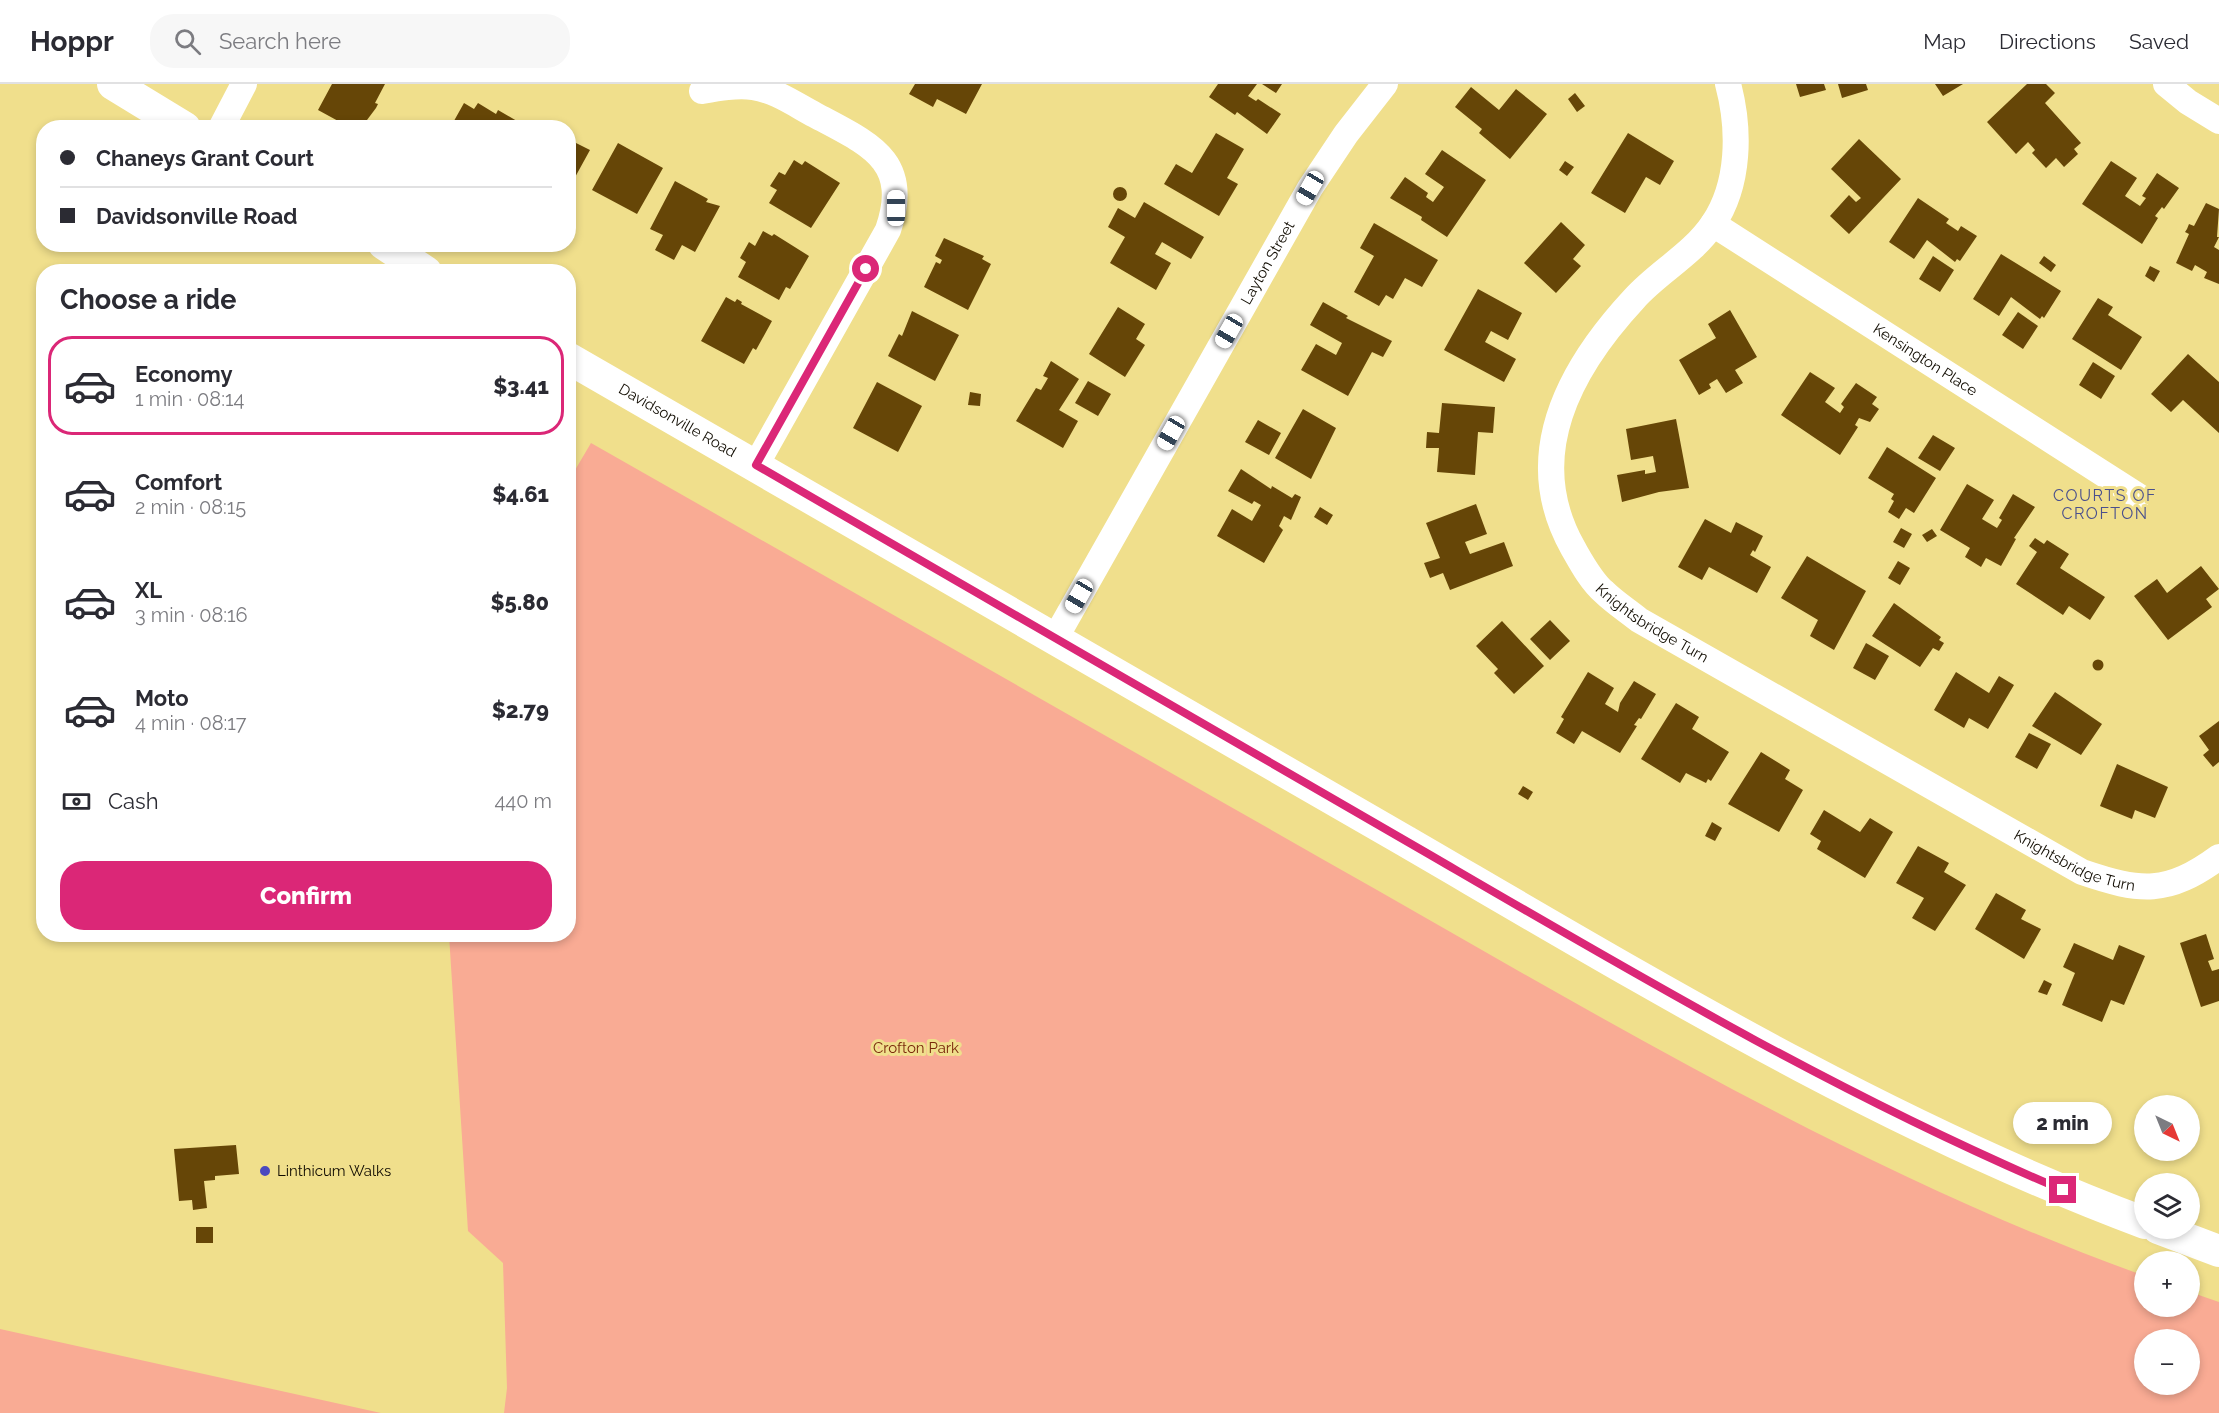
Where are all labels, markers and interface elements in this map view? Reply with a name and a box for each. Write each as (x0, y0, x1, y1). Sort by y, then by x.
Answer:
search box (150, 14, 570, 68)
text: Hoppr (30, 25, 114, 58)
icon: search (171, 25, 204, 58)
text: Search here (219, 28, 341, 54)
text: Map (1923, 29, 1966, 54)
text: Directions (1999, 29, 2096, 54)
text: Saved (2129, 29, 2189, 54)
text: Chaneys Grant Court (96, 145, 314, 171)
car (1293, 168, 1327, 208)
car (887, 190, 905, 226)
text: Davidsonville Road (96, 203, 298, 229)
street label: Layton Street (1237, 218, 1298, 308)
route start (852, 255, 879, 282)
text: Choose a ride (60, 284, 236, 315)
car (1212, 311, 1246, 351)
street label: Kensington Place (1870, 320, 1981, 400)
icon: car (63, 359, 117, 413)
text: Economy (135, 361, 233, 387)
text: $3.41 (493, 373, 549, 399)
street label: Davidsonville Road (616, 380, 739, 461)
text: 1 min · 08:14 (135, 387, 244, 411)
car (1154, 413, 1188, 453)
icon: car (63, 467, 117, 521)
text: Comfort (135, 469, 222, 495)
text: $4.61 (492, 481, 549, 507)
district label: COURTS OF CROFTON (2053, 486, 2157, 523)
text: 2 min · 08:15 (135, 495, 246, 519)
icon: car (63, 575, 117, 629)
car (1062, 576, 1096, 616)
text: XL (135, 577, 162, 603)
street label: Knightsbridge Turn (1592, 580, 1711, 666)
text: $5.80 (491, 589, 549, 615)
text: 3 min · 08:16 (135, 603, 248, 627)
icon: car (63, 683, 117, 737)
text: Moto (135, 685, 189, 711)
text: $2.79 (492, 697, 549, 723)
text: 4 min · 08:17 (135, 711, 246, 735)
icon: cash (60, 785, 93, 818)
text: Cash (108, 788, 159, 814)
text: 440 m (494, 789, 552, 813)
street label: Knightsbridge Turn (2011, 826, 2136, 895)
button: Confirm (60, 861, 552, 930)
park label: Crofton Park (873, 1039, 959, 1057)
north arrow (2134, 1095, 2200, 1161)
map controls (2134, 1095, 2200, 1395)
callout: 2 min (2014, 1103, 2112, 1145)
text: 2 min (2036, 1111, 2089, 1135)
place label: Linthicum Walks (277, 1162, 391, 1180)
marker: Linthicum Walks (258, 1164, 272, 1178)
button: layers (2134, 1173, 2200, 1239)
route end (2049, 1176, 2076, 1203)
button: + (2134, 1251, 2200, 1317)
button: − (2134, 1329, 2200, 1395)

